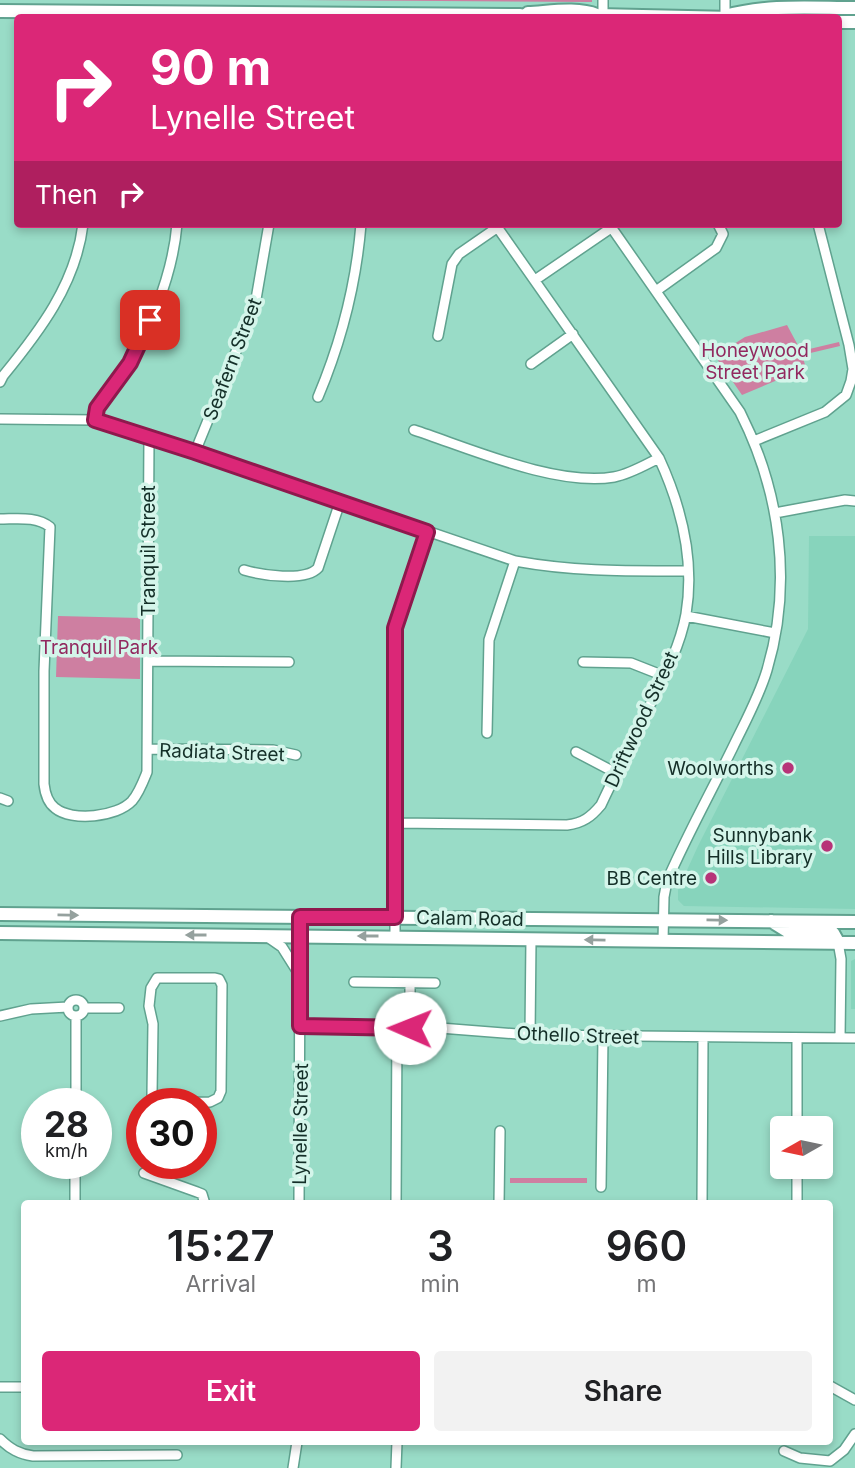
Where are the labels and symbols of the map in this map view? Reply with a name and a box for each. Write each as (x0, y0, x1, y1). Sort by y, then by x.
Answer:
pin (120, 290, 180, 350)
street label: Seafern Street (199, 295, 266, 424)
park label: Honeywood Street Park (701, 339, 809, 384)
street label: Tranquil Street (137, 485, 160, 617)
park label: Tranquil Park (40, 636, 159, 659)
street label: Driftwood Street (600, 648, 683, 791)
street label: Radiata Street (159, 739, 285, 766)
place label: Woolworths (667, 757, 774, 780)
marker: Woolworths (780, 760, 796, 776)
place label: Sunnybank Hills Library (707, 824, 814, 869)
marker: Sunnybank Hills Library (819, 838, 835, 854)
place label: BB Centre (606, 867, 697, 890)
marker: BB Centre (703, 870, 719, 886)
street label: Calam Road (416, 906, 524, 931)
one-way arrow (57, 909, 79, 921)
one-way arrow (706, 915, 728, 926)
one-way arrow (185, 929, 207, 940)
one-way arrow (356, 930, 378, 942)
one-way arrow (584, 934, 606, 945)
position arrow (373, 991, 447, 1065)
street label: Othello Street (516, 1022, 640, 1049)
street label: Lynelle Street (288, 1063, 313, 1185)
speed limit sign: 30 (126, 1088, 217, 1179)
north arrow (770, 1116, 833, 1180)

